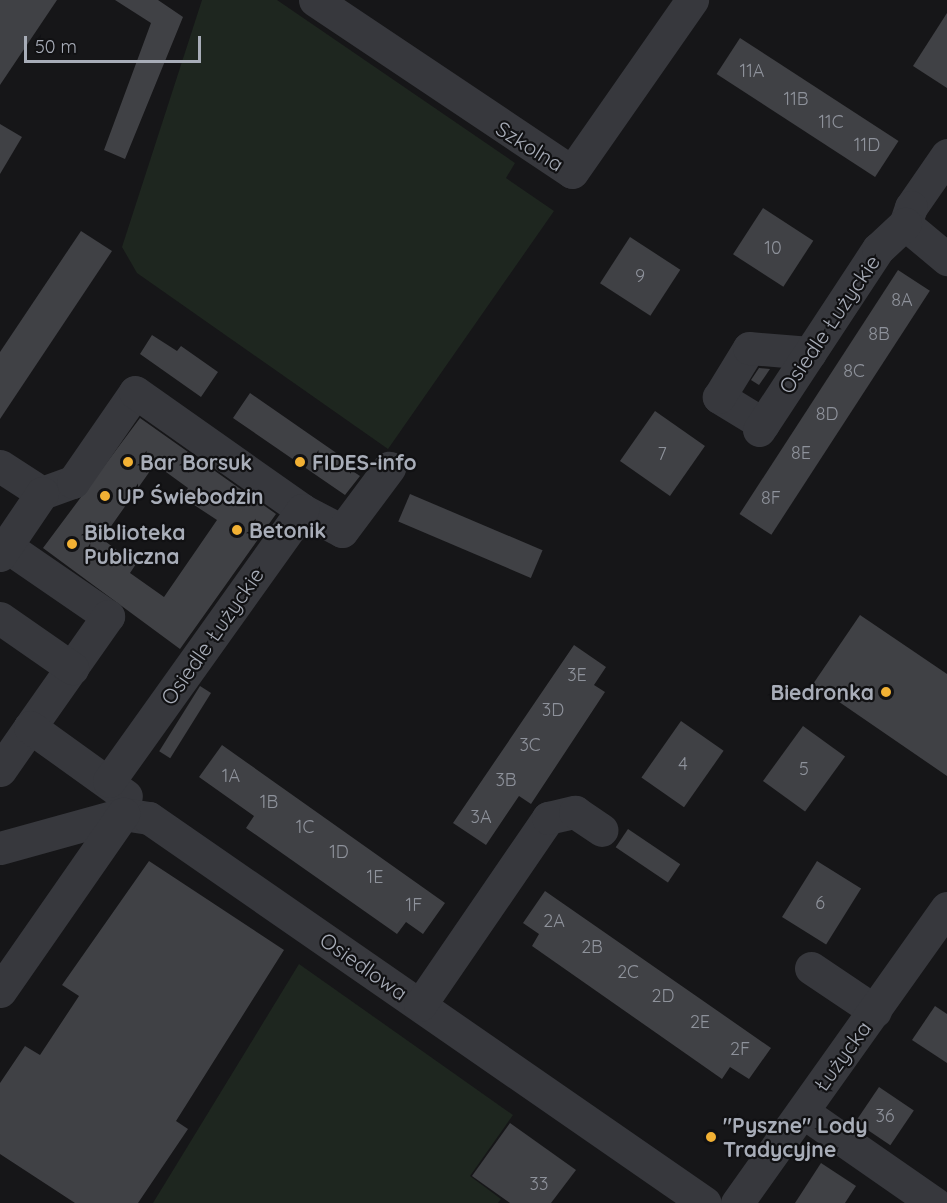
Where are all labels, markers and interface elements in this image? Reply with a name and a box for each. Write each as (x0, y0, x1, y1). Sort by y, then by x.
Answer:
scale bar (27, 24, 204, 62)
text: 50 m (35, 35, 77, 58)
house number: 11A (740, 60, 764, 82)
house number: 11B (783, 88, 809, 110)
house number: 11C (818, 111, 844, 133)
street label: Szkolna (492, 115, 568, 177)
house number: 11D (854, 134, 880, 156)
house number: 10 (764, 237, 782, 259)
street label: Osiedle Łużyckie (773, 250, 885, 398)
house number: 9 (635, 265, 645, 287)
house number: 8A (891, 289, 913, 311)
house number: 8B (868, 323, 890, 345)
house number: 8C (843, 360, 865, 382)
house number: 8D (816, 403, 838, 425)
house number: 8E (791, 442, 811, 464)
house number: 7 (657, 443, 667, 465)
place label: Bar Borsuk (140, 449, 252, 475)
place label: FIDES-info (312, 449, 417, 475)
marker: Bar Borsuk (121, 455, 135, 469)
marker: FIDES-info (293, 455, 307, 469)
place label: UP Świebodzin (117, 483, 263, 509)
house number: 8F (761, 487, 781, 509)
marker: UP Świebodzin (98, 489, 112, 503)
place label: Betonik (249, 517, 326, 543)
place label: Biblioteka Publiczna (84, 519, 186, 569)
marker: Betonik (230, 523, 244, 537)
marker: Biblioteka Publiczna (65, 537, 79, 551)
street label: Osiedle Łużyckie (155, 563, 269, 709)
house number: 3E (567, 664, 587, 686)
place label: Biedronka (770, 679, 874, 705)
marker: Biedronka (879, 685, 893, 699)
house number: 3D (542, 699, 564, 721)
house number: 3C (519, 734, 541, 756)
house number: 4 (678, 753, 688, 775)
house number: 5 (799, 758, 809, 780)
house number: 1A (222, 765, 240, 787)
house number: 3B (495, 769, 517, 791)
house number: 1B (260, 791, 278, 813)
house number: 3A (470, 806, 492, 828)
house number: 1C (296, 816, 314, 838)
house number: 1D (329, 841, 349, 863)
house number: 1E (367, 866, 383, 888)
house number: 6 (815, 892, 825, 914)
house number: 1F (406, 894, 422, 916)
house number: 2A (543, 910, 565, 932)
street label: Osiedlowa (315, 927, 413, 1005)
house number: 2B (581, 936, 603, 958)
house number: 2C (617, 961, 639, 983)
house number: 2D (652, 985, 674, 1007)
house number: 2E (690, 1011, 710, 1033)
street label: Łużycka (808, 1016, 876, 1096)
house number: 2F (730, 1038, 750, 1060)
house number: 36 (875, 1105, 895, 1127)
place label: "Pyszne" Lody Tradycyjne (723, 1112, 868, 1162)
marker: "Pyszne" Lody Tradycyjne (704, 1130, 718, 1144)
house number: 33 (530, 1173, 548, 1195)

